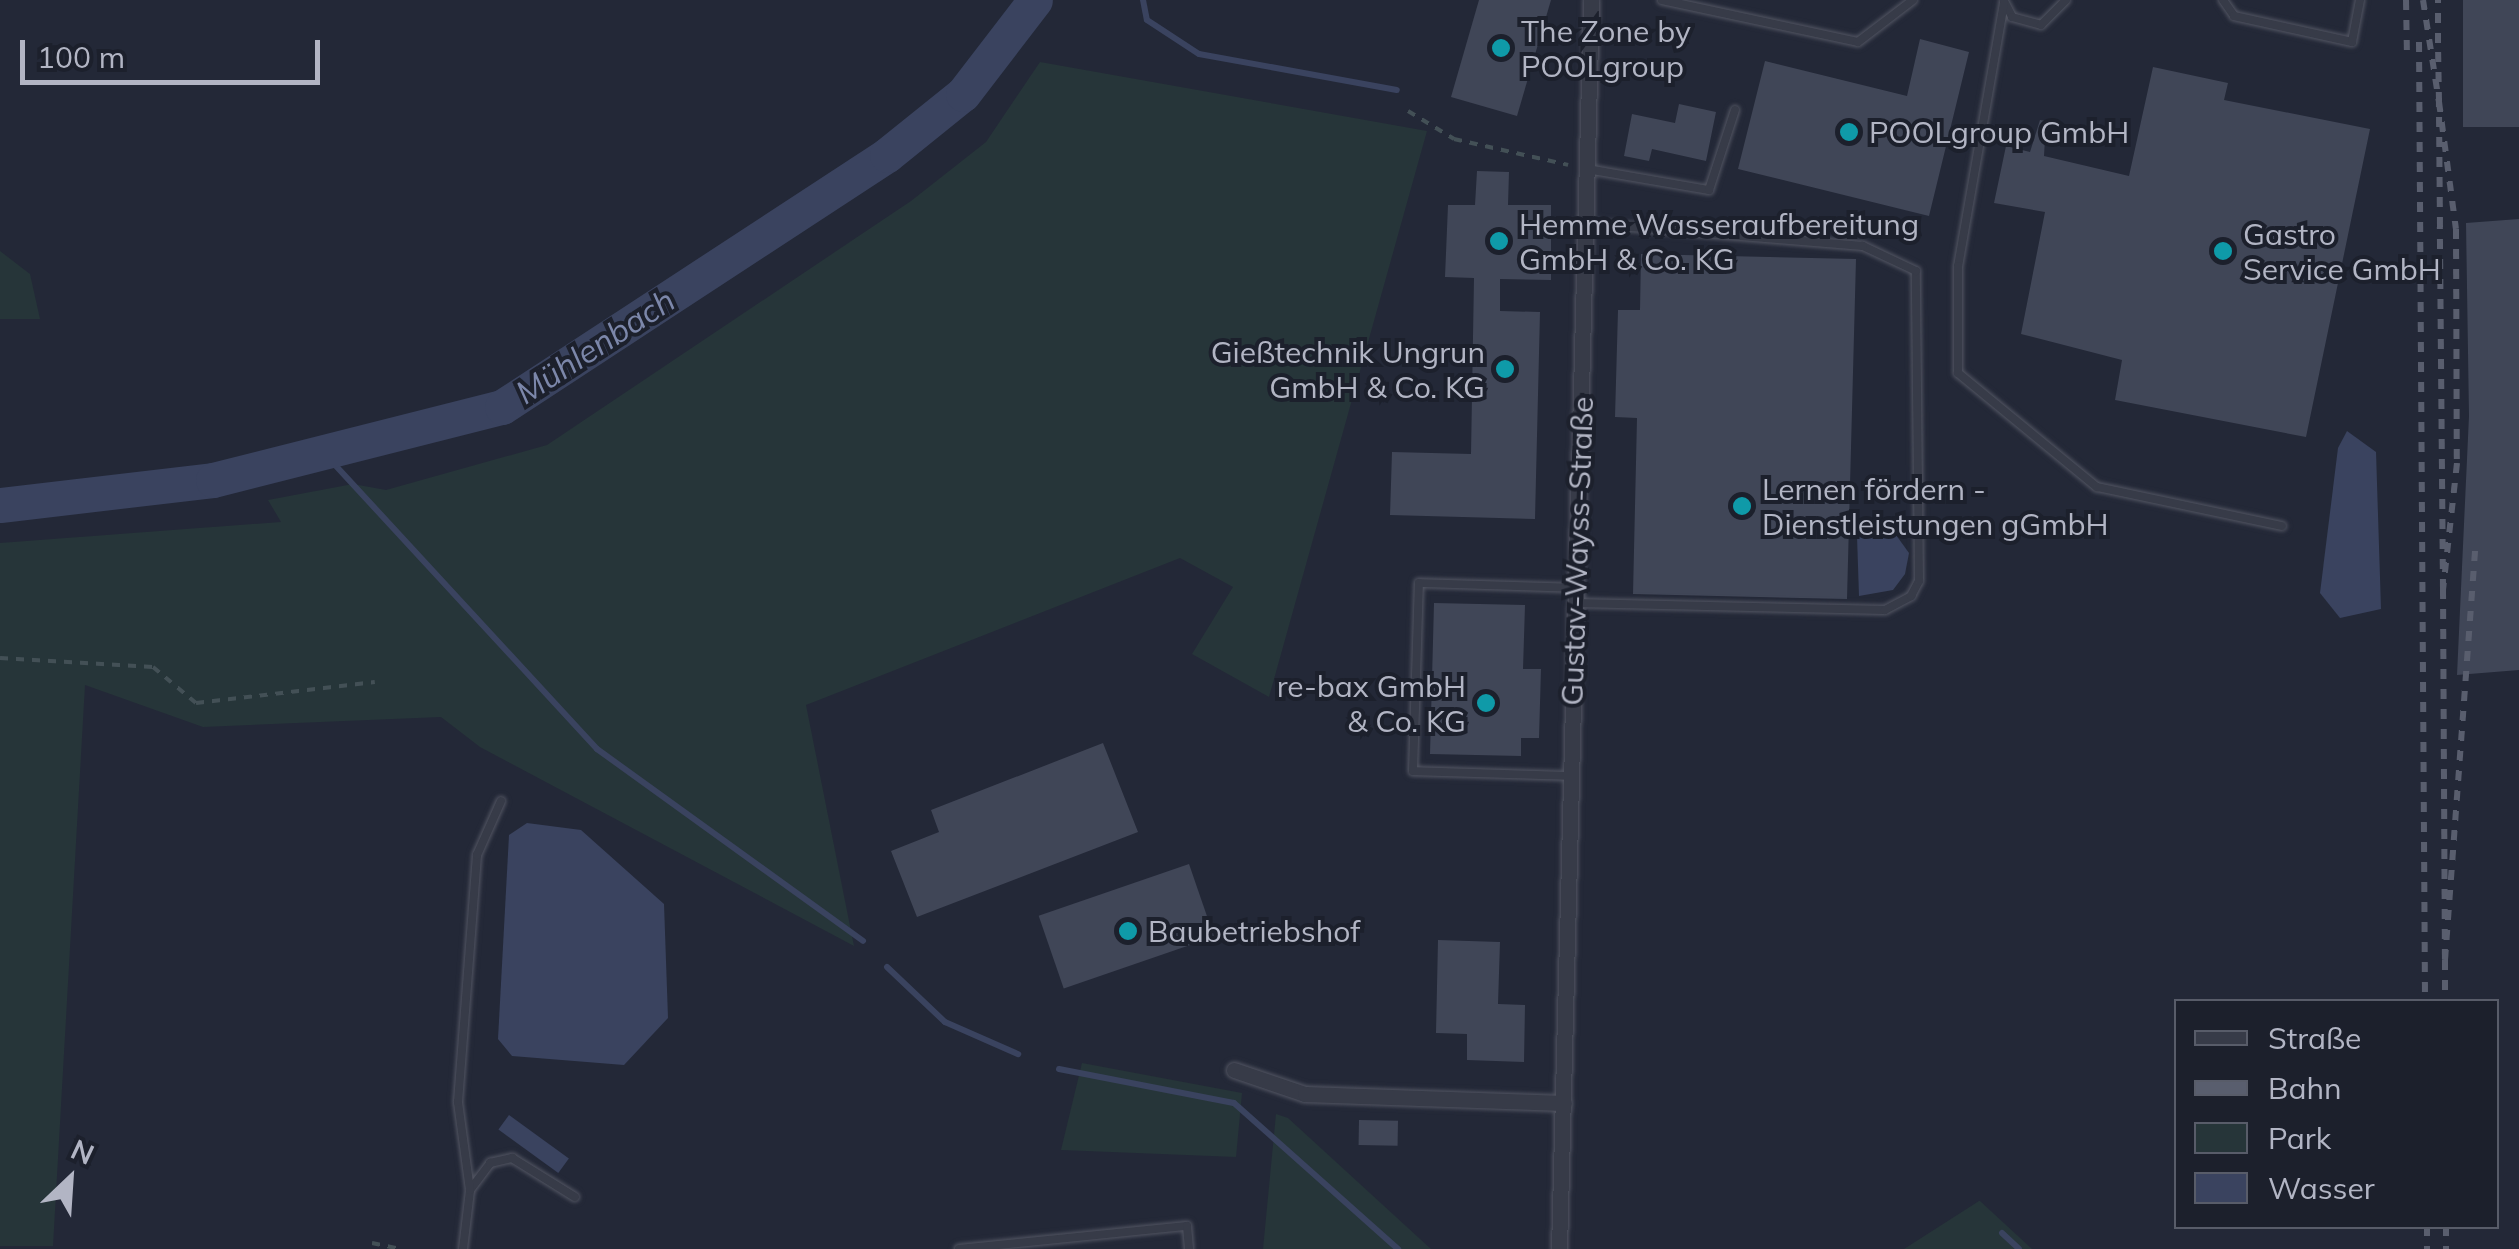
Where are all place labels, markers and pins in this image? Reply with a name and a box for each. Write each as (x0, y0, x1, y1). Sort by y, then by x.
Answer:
place label: The Zone by POOLgroup (1521, 13, 1691, 84)
marker: The Zone by POOLgroup (1490, 37, 1512, 59)
place label: POOLgroup GmbH (1869, 114, 2129, 150)
marker: POOLgroup GmbH (1838, 121, 1860, 143)
place label: Hemme Wasseraufbereitung GmbH & Co. KG (1519, 206, 1919, 276)
place label: Gastro Service GmbH (2243, 216, 2441, 286)
marker: Hemme Wasseraufbereitung GmbH & Co. KG (1488, 230, 1510, 252)
marker: Gastro Service GmbH (2212, 240, 2234, 262)
place label: Gießtechnik Ungrun GmbH & Co. KG (1211, 334, 1485, 404)
marker: Gießtechnik Ungrun GmbH & Co. KG (1494, 358, 1516, 380)
place label: Lernen fördern - Dienstleistungen gGmbH (1762, 471, 2109, 542)
marker: Lernen fördern - Dienstleistungen gGmbH (1731, 495, 1753, 517)
place label: re-bax GmbH & Co. KG (1277, 668, 1466, 738)
marker: re-bax GmbH & Co. KG (1475, 692, 1497, 714)
place label: Baubetriebshof (1148, 913, 1360, 949)
marker: Baubetriebshof (1117, 920, 1139, 942)

